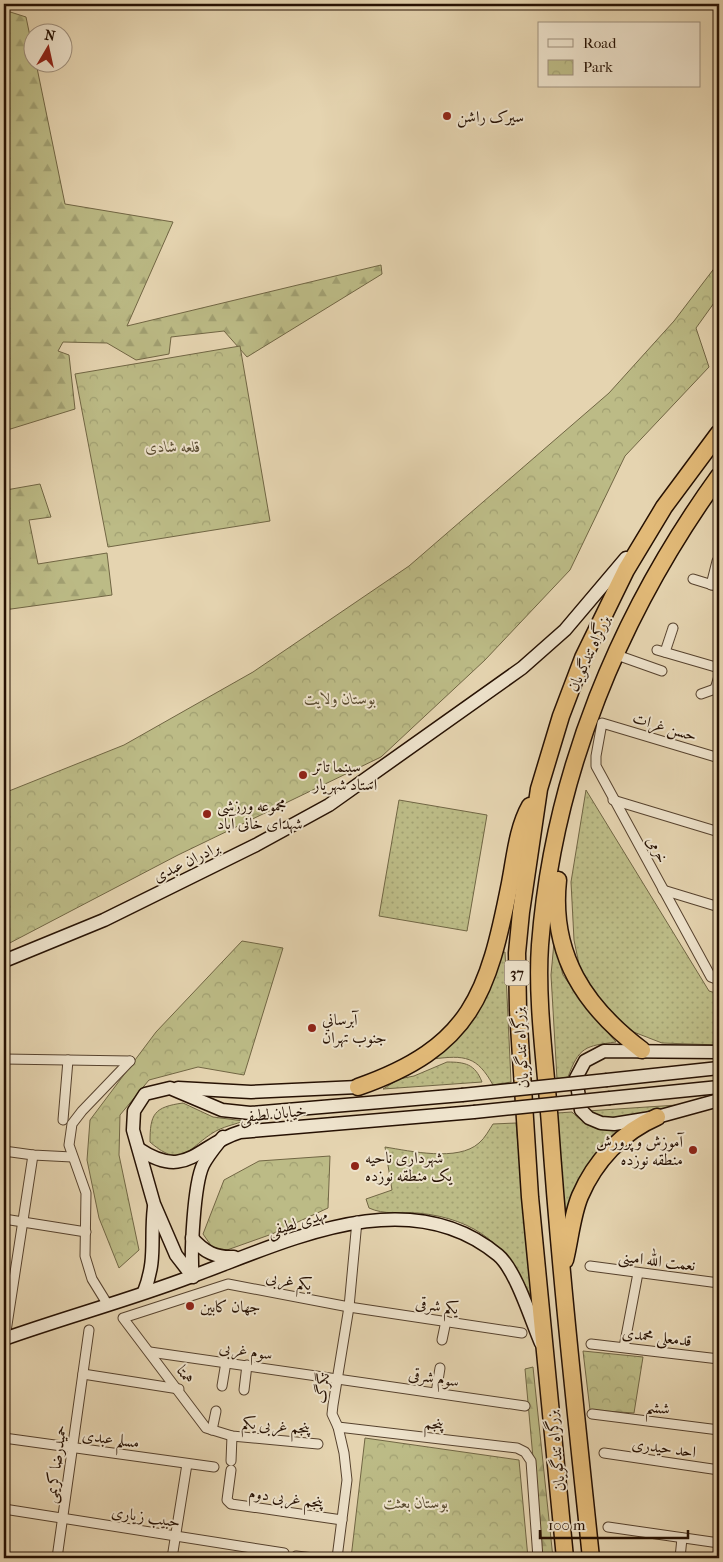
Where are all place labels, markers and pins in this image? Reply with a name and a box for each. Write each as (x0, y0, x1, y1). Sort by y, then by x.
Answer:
place label: سیرک راشن (457, 107, 524, 128)
marker: سیرک راشن (441, 110, 453, 122)
place label: سینما تاتر استاد شهریار (311, 757, 377, 795)
marker: سینما تاتر استاد شهریار (297, 769, 309, 781)
place label: مجموعه ورزشی شهدای خانی آباد (217, 796, 302, 834)
marker: مجموعه ورزشی شهدای خانی آباد (201, 808, 213, 820)
place label: آبرساني جنوب تهران (322, 1010, 387, 1048)
marker: آبرساني جنوب تهران (306, 1022, 318, 1034)
place label: آموزش و پرورش منطقه نوزده (596, 1132, 685, 1170)
marker: آموزش و پرورش منطقه نوزده (687, 1144, 699, 1156)
place label: شهرداری ناحیه یک منطقه نوزده (365, 1148, 453, 1186)
marker: شهرداری ناحیه یک منطقه نوزده (349, 1160, 361, 1172)
place label: جهان کابین (200, 1297, 261, 1316)
marker: جهان کابین (184, 1300, 196, 1312)

